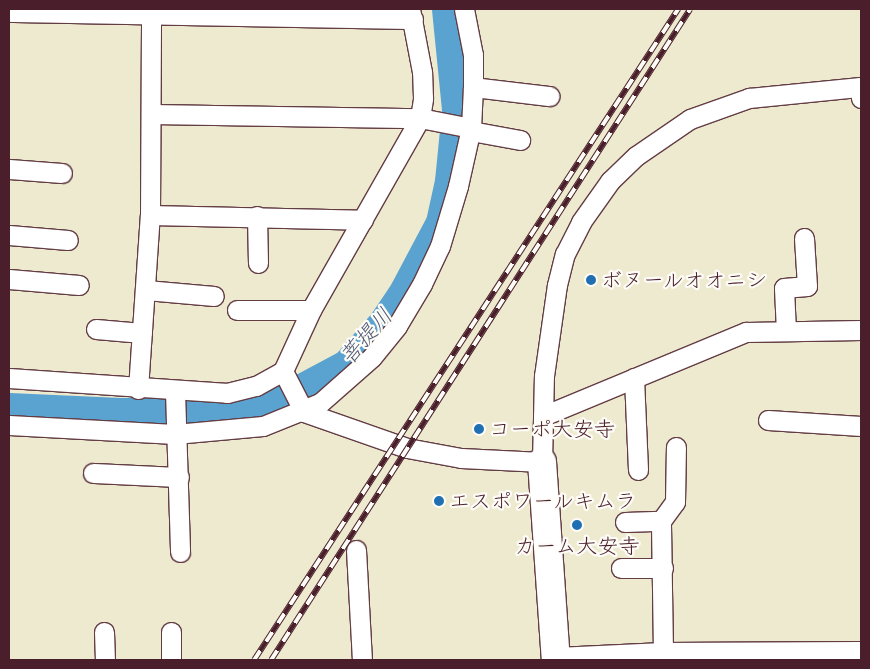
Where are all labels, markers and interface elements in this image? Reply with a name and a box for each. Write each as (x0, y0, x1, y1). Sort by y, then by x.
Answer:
place label: ボヌールオオニシ (601, 267, 769, 293)
marker: ボヌールオオニシ (585, 274, 597, 286)
water label: 菩提川 (334, 303, 398, 369)
place label: コーポ大安寺 (489, 416, 615, 442)
marker: コーポ大安寺 (473, 423, 485, 435)
place label: エスポワールキムラ (449, 488, 638, 514)
marker: エスポワールキムラ (433, 495, 445, 507)
marker: カーム大安寺 (571, 519, 583, 531)
place label: カーム大安寺 (514, 533, 640, 559)

